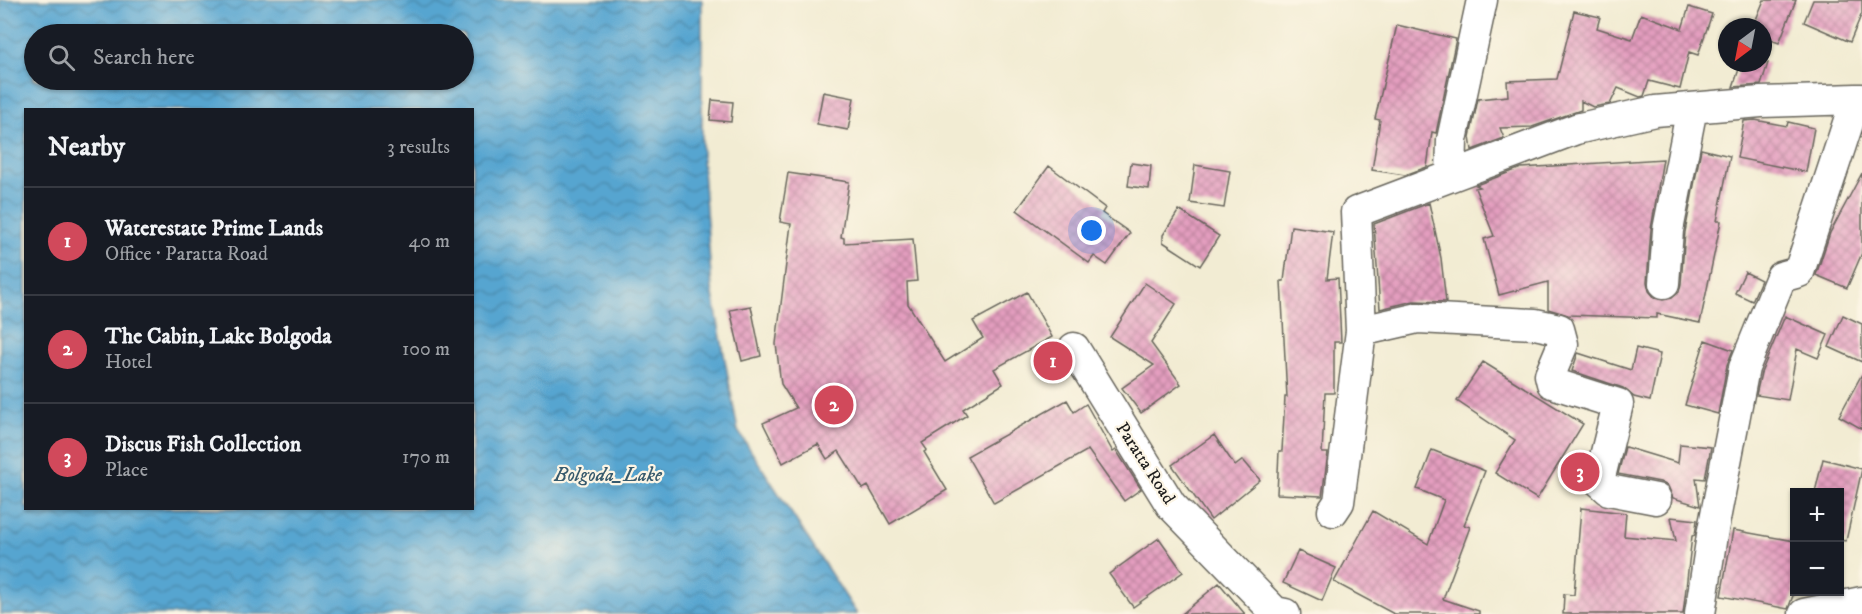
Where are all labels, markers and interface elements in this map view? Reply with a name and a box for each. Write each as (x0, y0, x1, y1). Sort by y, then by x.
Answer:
north arrow (1718, 18, 1772, 72)
search box (24, 24, 474, 90)
icon: search (45, 41, 78, 74)
text: Search here (93, 44, 195, 71)
text: Nearby (48, 131, 125, 164)
text: 3 results (387, 135, 450, 160)
text: Waterestate Prime Lands (105, 215, 323, 242)
your location (1077, 216, 1106, 245)
text: 1 (64, 229, 71, 254)
text: 40 m (408, 229, 450, 254)
text: Office · Paratta Road (105, 242, 268, 267)
text: The Cabin, Lake Bolgoda (105, 323, 332, 350)
text: 2 (63, 337, 72, 362)
text: 100 m (402, 337, 450, 362)
pin: 1 (1034, 338, 1072, 384)
text: Hotel (105, 350, 152, 375)
pin: 2 (814, 382, 854, 428)
street label: Paratta Road (1111, 419, 1180, 508)
text: Discus Fish Collection (105, 431, 301, 458)
text: 3 (64, 445, 71, 470)
text: 170 m (402, 445, 450, 470)
pin: 3 (1560, 450, 1600, 494)
text: Place (105, 458, 148, 483)
water label: Bolgoda_Lake (553, 463, 663, 488)
map controls (1790, 488, 1844, 596)
button: + (1790, 488, 1844, 542)
button: − (1790, 542, 1844, 596)

